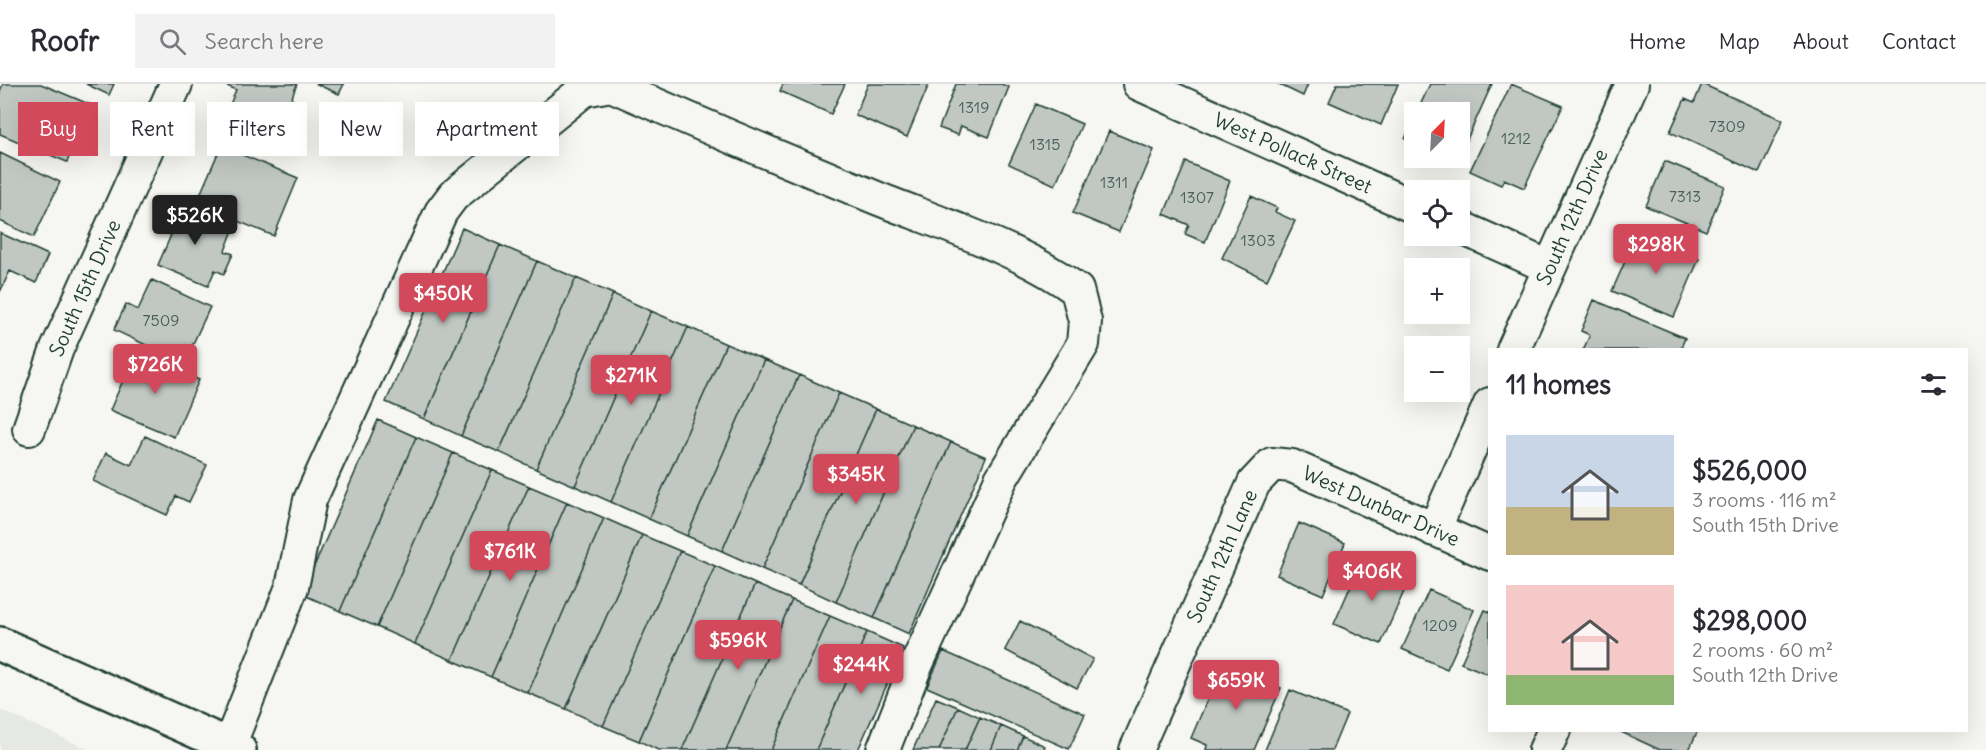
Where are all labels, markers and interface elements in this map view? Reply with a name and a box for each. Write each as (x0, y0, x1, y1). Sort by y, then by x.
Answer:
search box (135, 14, 555, 68)
text: Roofr (30, 23, 99, 59)
icon: search (156, 25, 189, 58)
text: Search here (204, 27, 324, 55)
text: Home (1629, 28, 1686, 55)
text: Map (1719, 28, 1760, 55)
text: About (1793, 28, 1849, 55)
text: Contact (1882, 28, 1956, 55)
house number: 1319 (959, 97, 989, 117)
chip: Buy (18, 102, 98, 156)
chip: Rent (110, 102, 195, 156)
chip: Filters (207, 102, 307, 156)
chip: New (319, 102, 403, 156)
chip: Apartment (415, 102, 559, 156)
north arrow (1404, 102, 1470, 168)
map controls (1404, 102, 1470, 402)
street label: West Pollack Street (1210, 106, 1376, 199)
house number: 7309 (1709, 116, 1745, 136)
house number: 1212 (1501, 128, 1531, 148)
house number: 1315 (1030, 134, 1060, 154)
street label: South 12th Drive (1530, 145, 1613, 289)
house number: 1311 (1100, 172, 1128, 192)
button: locate (1404, 180, 1470, 246)
house number: 7313 (1669, 186, 1701, 206)
house number: 1307 (1180, 187, 1214, 207)
pin: $526K (153, 195, 237, 246)
text: $526K (166, 202, 224, 227)
street label: South 15th Drive (43, 216, 126, 360)
pin: $298K (1614, 224, 1698, 275)
house number: 1303 (1240, 230, 1276, 250)
text: $298K (1627, 231, 1685, 256)
button: + (1404, 258, 1470, 324)
pin: $450K (401, 273, 485, 324)
text: $450K (413, 280, 473, 305)
house number: 7509 (143, 310, 179, 330)
button: − (1404, 336, 1470, 402)
pin: $726K (113, 344, 197, 395)
text: $726K (127, 351, 183, 376)
pin: $271K (589, 355, 673, 406)
text: $271K (605, 362, 657, 387)
text: 11 homes (1506, 368, 1611, 401)
icon: filters (1917, 368, 1950, 401)
pin: $345K (814, 454, 898, 505)
text: $526,000 (1692, 454, 1807, 487)
icon: home (1554, 459, 1626, 531)
street label: West Dunbar Drive (1299, 460, 1463, 551)
text: $345K (827, 461, 885, 486)
street label: South 12th Lane (1181, 485, 1262, 626)
text: 3 rooms · 116 m² (1692, 487, 1836, 512)
text: South 15th Drive (1692, 512, 1839, 537)
pin: $761K (468, 531, 552, 582)
text: $761K (484, 538, 536, 563)
pin: $406K (1330, 551, 1414, 602)
text: $406K (1342, 558, 1402, 583)
text: $298,000 (1692, 604, 1807, 637)
icon: home (1554, 609, 1626, 681)
house number: 1209 (1423, 615, 1457, 635)
pin: $596K (696, 620, 780, 671)
text: $596K (709, 627, 767, 652)
text: 2 rooms · 60 m² (1692, 637, 1833, 662)
pin: $244K (819, 644, 903, 695)
text: $244K (832, 651, 890, 676)
pin: $659K (1194, 660, 1278, 711)
text: South 12th Drive (1692, 662, 1838, 687)
text: $659K (1207, 667, 1265, 692)

